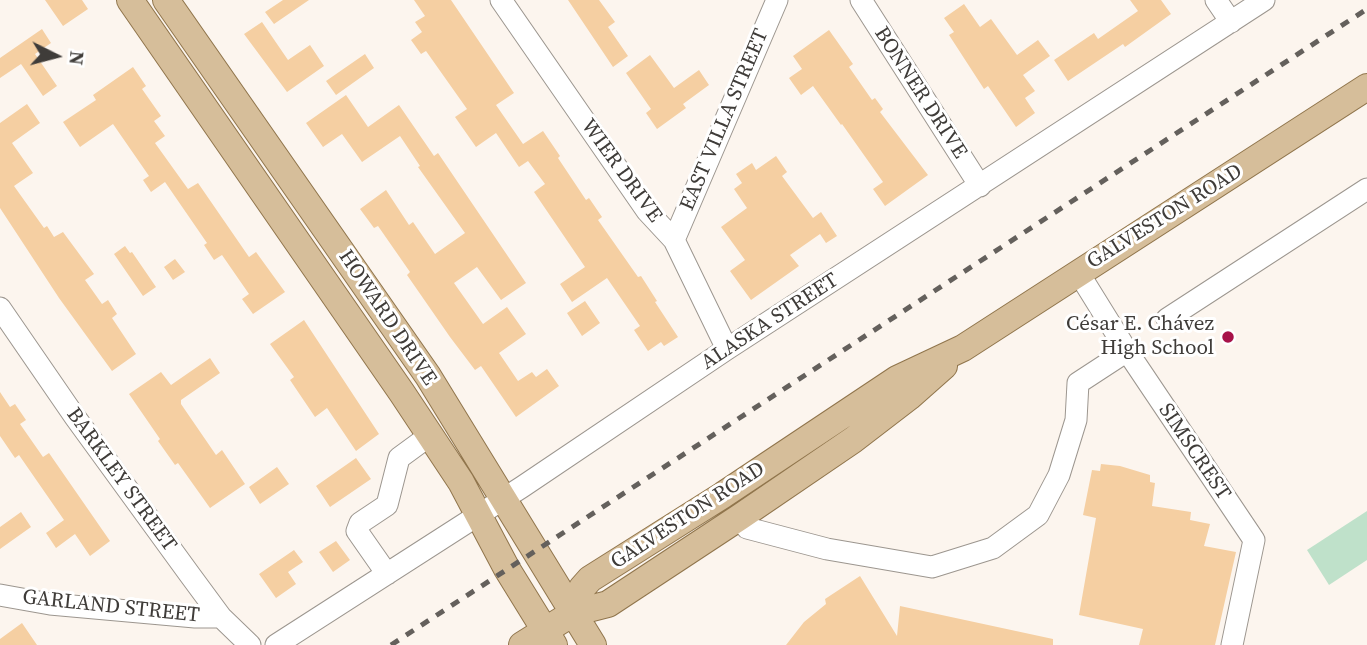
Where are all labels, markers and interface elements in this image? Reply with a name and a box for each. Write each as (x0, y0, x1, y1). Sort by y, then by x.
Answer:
north arrow (21, 21, 91, 91)
street label: BONNER DRIVE (868, 22, 972, 164)
street label: EAST VILLA STREET (675, 25, 775, 215)
text: N (63, 50, 91, 66)
street label: WIER DRIVE (575, 114, 667, 228)
street label: GALVESTON ROAD (1083, 159, 1247, 275)
street label: HOWARD DRIVE (332, 245, 442, 391)
street label: ALASKA STREET (697, 268, 843, 376)
place label: César E. Chávez High School (1066, 312, 1214, 362)
marker: César E. Chávez High School (1220, 329, 1236, 345)
street label: SIMSCREST (1153, 399, 1235, 505)
street label: BARKLEY STREET (60, 403, 182, 557)
street label: GALVESTON ROAD (606, 457, 770, 575)
street label: GARLAND STREET (21, 585, 201, 629)

